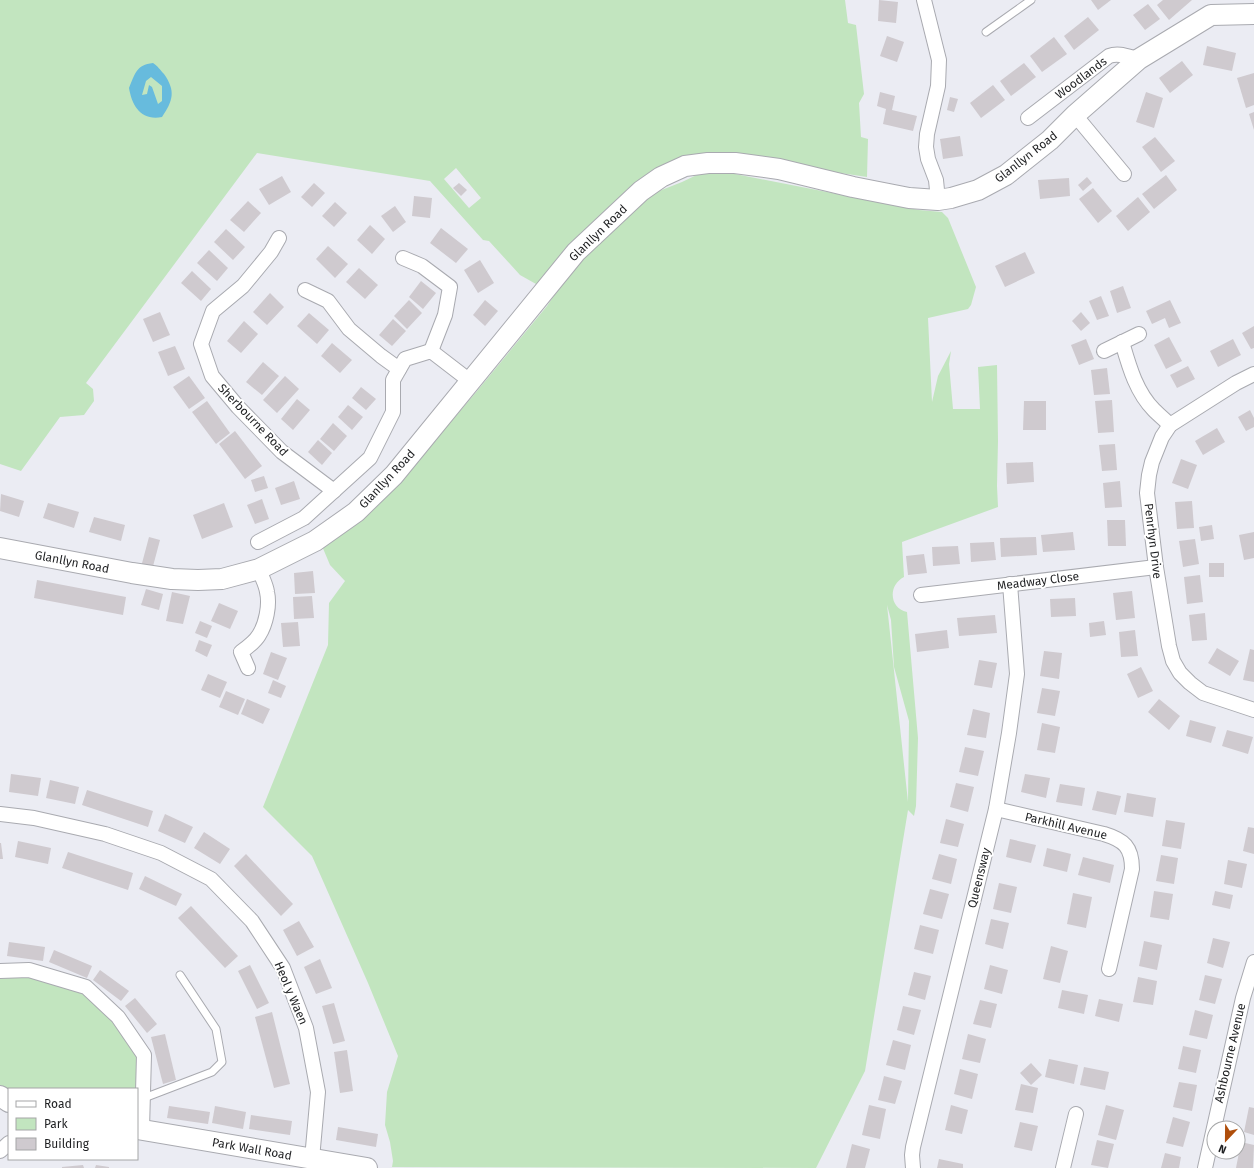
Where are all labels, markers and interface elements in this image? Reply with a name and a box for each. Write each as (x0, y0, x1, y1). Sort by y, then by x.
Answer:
street label: Woodlands (1053, 54, 1110, 102)
street label: Glanllyn Road (992, 128, 1060, 186)
street label: Glanllyn Road (566, 202, 630, 264)
street label: Sherbourne Road (215, 381, 291, 459)
street label: Glanllyn Road (356, 447, 418, 511)
street label: Penrhyn Drive (1141, 502, 1165, 580)
street label: Glanllyn Road (34, 548, 110, 576)
street label: Meadway Close (996, 569, 1080, 593)
street label: Parkhill Avenue (1023, 810, 1109, 842)
street label: Queensway (965, 846, 993, 910)
street label: Heol y Waen (271, 959, 311, 1027)
street label: Ashbourne Avenue (1212, 1002, 1248, 1104)
legend (8, 1088, 138, 1160)
text: Road (44, 1097, 72, 1111)
text: Park (44, 1117, 68, 1131)
north arrow (1206, 1120, 1246, 1160)
street label: Park Wall Road (211, 1135, 293, 1163)
text: Building (44, 1137, 90, 1151)
text: N (1217, 1141, 1228, 1156)

